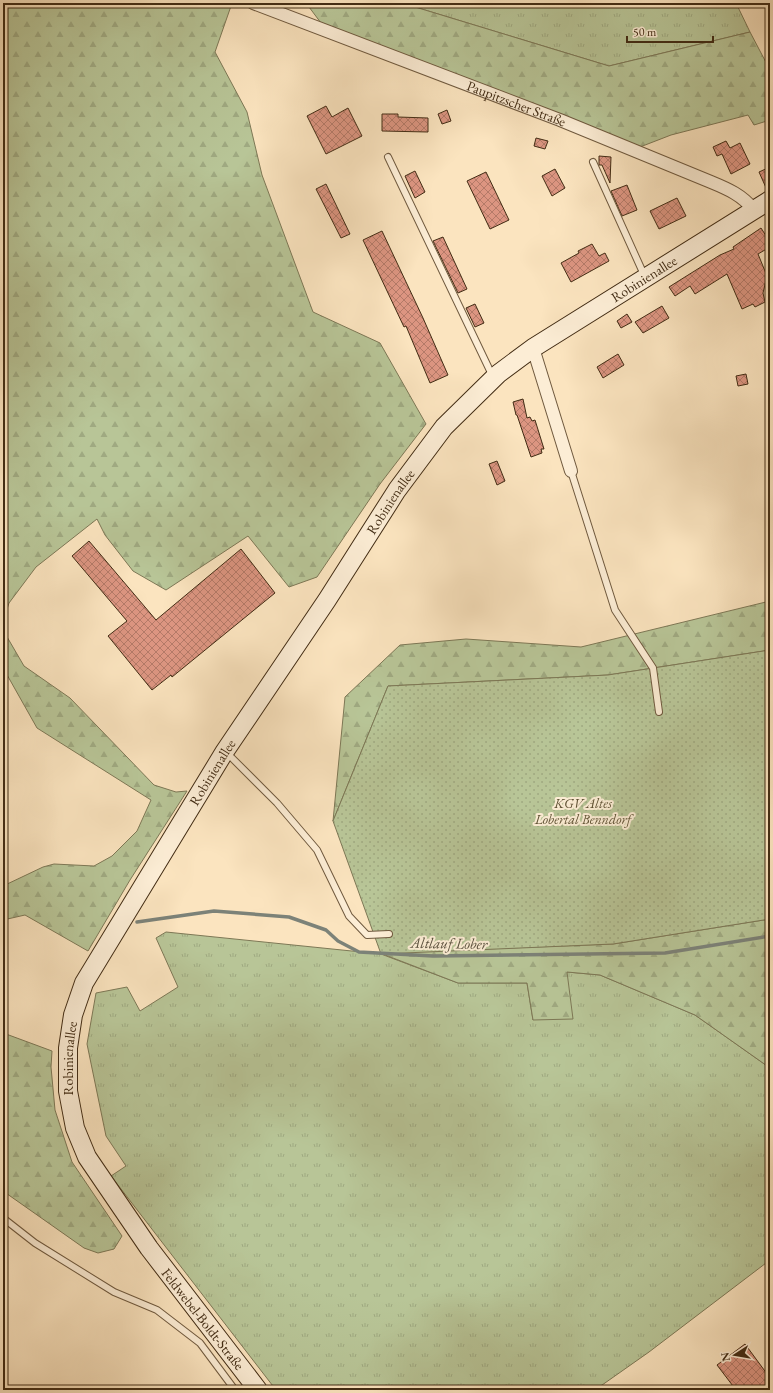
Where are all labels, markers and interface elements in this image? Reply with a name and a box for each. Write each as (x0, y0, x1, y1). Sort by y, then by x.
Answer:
scale bar (627, 18, 713, 44)
text: 50 m (633, 24, 657, 40)
street label: Paupitzscher Straße (464, 76, 569, 131)
street label: Robinienallee (607, 251, 681, 306)
street label: Robinienallee (362, 465, 419, 538)
street label: Robinienallee (185, 735, 240, 809)
park label: KGV Altes Lobertal Benndorf (534, 794, 635, 828)
water label: Altlauf Lober (409, 933, 489, 953)
street label: Robinienallee (59, 1019, 81, 1095)
street label: Feldwebel-Boldt-Straße (158, 1264, 249, 1374)
north arrow (715, 1335, 755, 1375)
text: N (717, 1351, 733, 1363)

